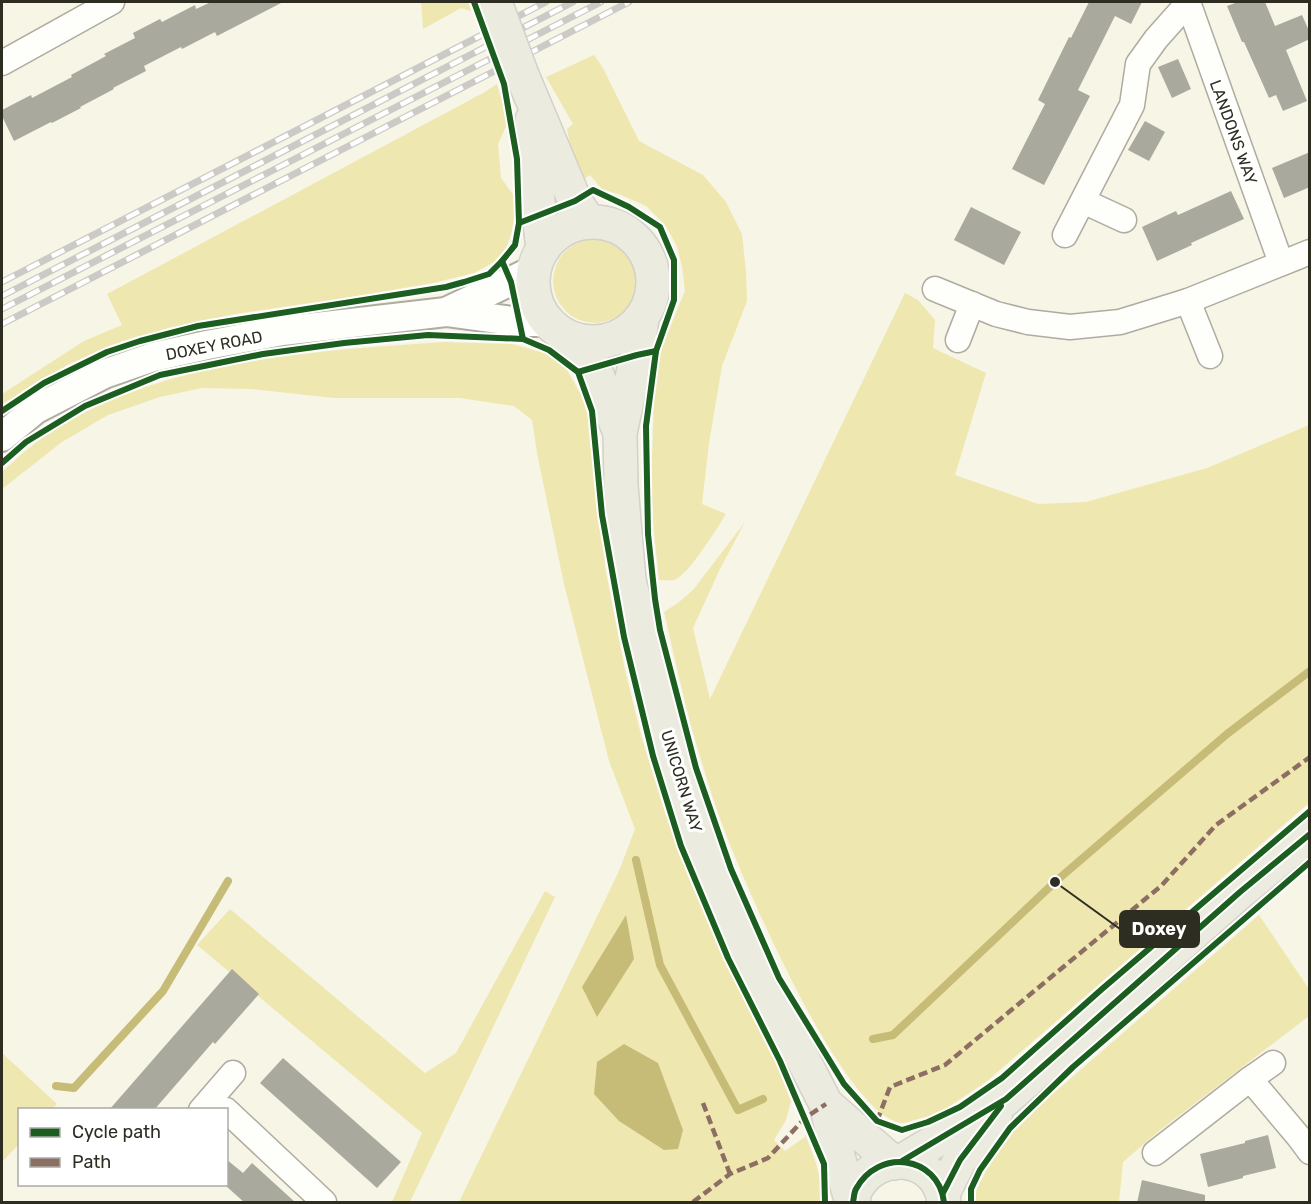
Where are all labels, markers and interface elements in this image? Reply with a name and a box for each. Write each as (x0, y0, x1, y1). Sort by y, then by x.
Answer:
street label: LANDONS WAY (1206, 77, 1261, 187)
street label: DOXEY ROAD (164, 327, 264, 364)
street label: UNICORN WAY (657, 728, 706, 834)
callout: Doxey (1120, 911, 1199, 947)
text: Doxey (1132, 918, 1187, 940)
legend (18, 1108, 228, 1186)
text: Cycle path (72, 1121, 161, 1143)
text: Path (72, 1151, 111, 1173)

